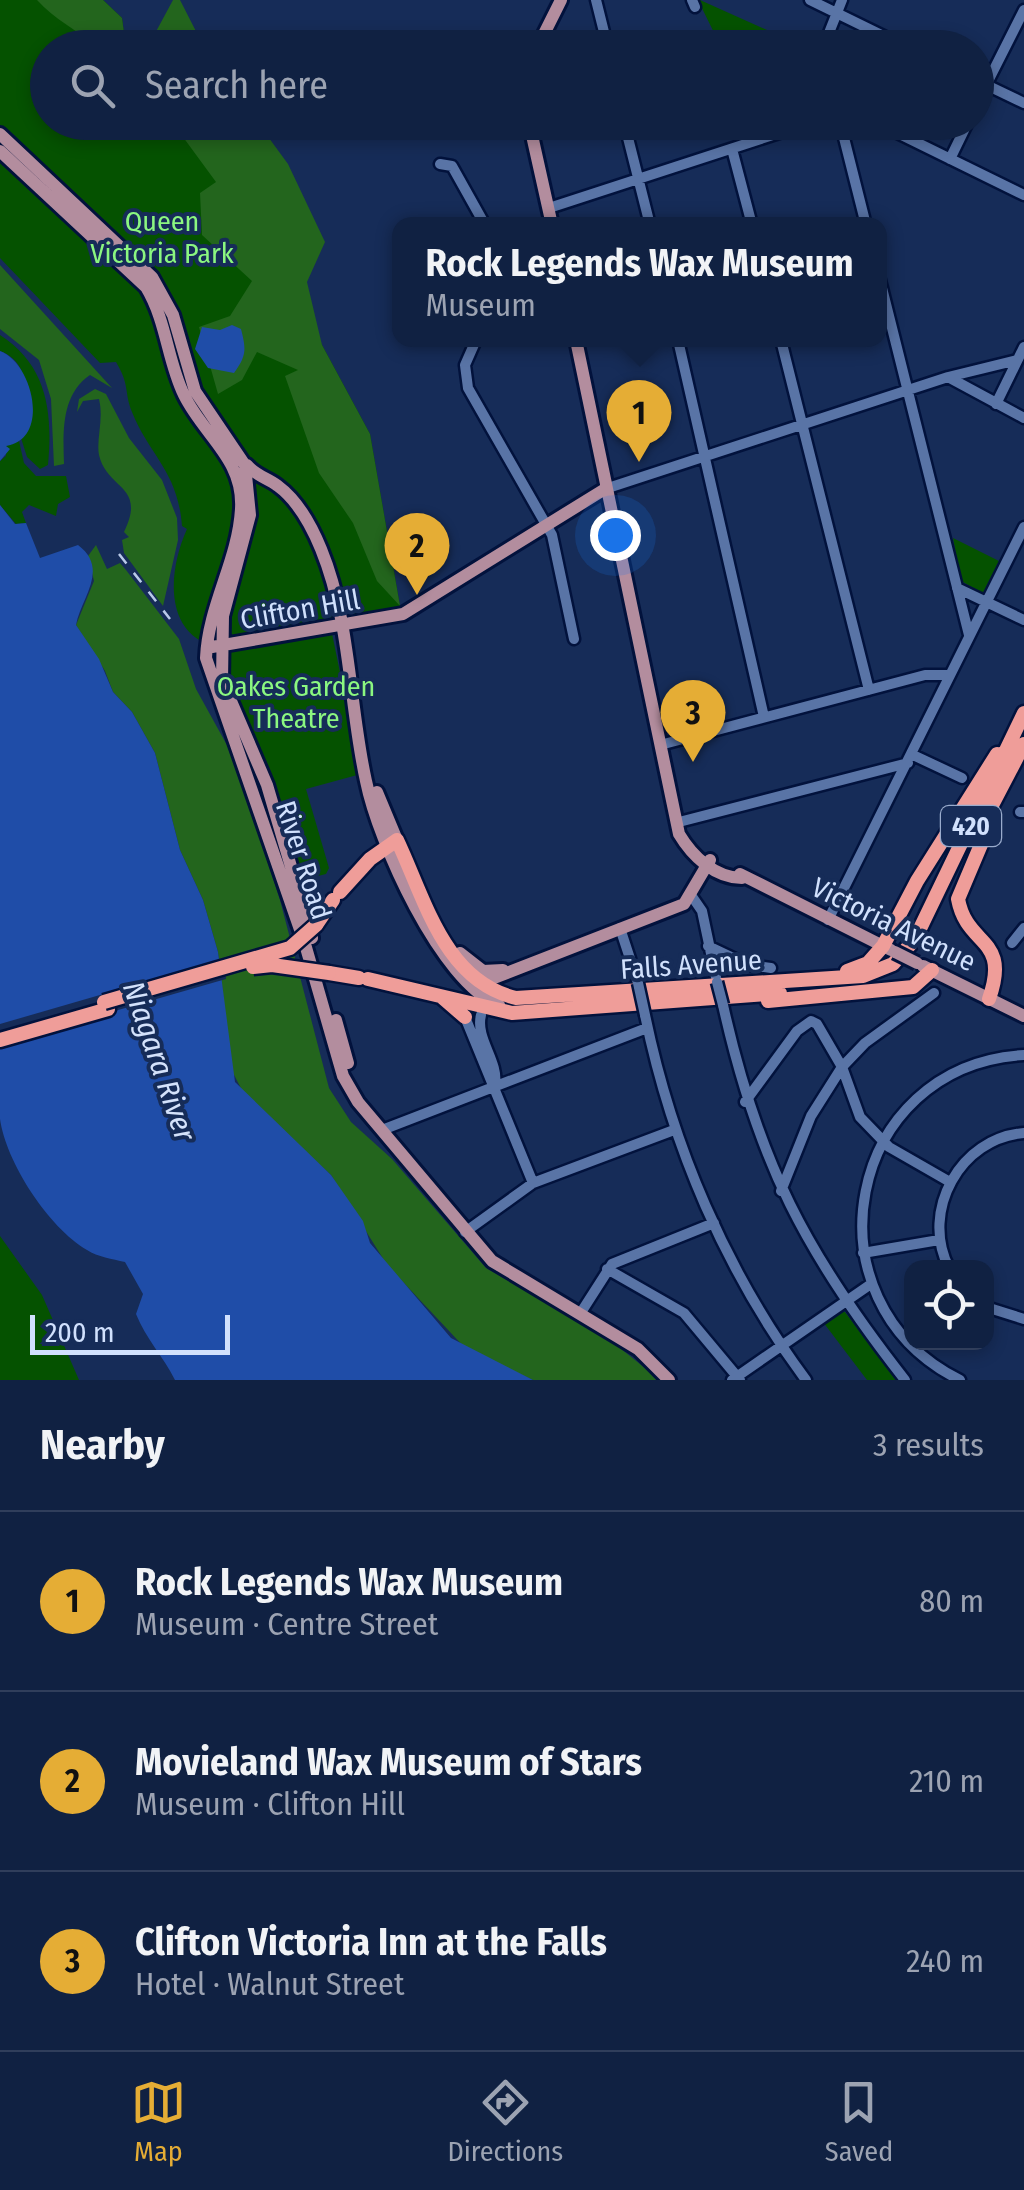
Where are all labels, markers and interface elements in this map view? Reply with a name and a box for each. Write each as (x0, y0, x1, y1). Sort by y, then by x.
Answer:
search box (30, 30, 994, 140)
icon: search (65, 58, 120, 113)
text: Search here (145, 62, 328, 108)
park label: Queen Victoria Park (90, 205, 235, 270)
popup (392, 217, 887, 347)
text: Rock Legends Wax Museum (425, 240, 854, 286)
text: Museum (425, 286, 536, 324)
pin: 1 (606, 380, 672, 462)
your location (590, 510, 641, 561)
pin: 2 (384, 512, 450, 595)
street label: Clifton Hill (238, 583, 362, 636)
park label: Oakes Garden Theatre (217, 670, 375, 735)
pin: 3 (660, 680, 726, 762)
street label: River Road (269, 797, 338, 924)
road number: 420 (941, 806, 1001, 846)
street label: Victoria Avenue (807, 871, 981, 978)
street label: Falls Avenue (619, 943, 763, 986)
water label: Niagara River (115, 977, 204, 1147)
map controls (904, 1260, 994, 1350)
button: locate (904, 1260, 994, 1350)
scale bar (30, 1310, 230, 1354)
text: 200 m (45, 1316, 115, 1349)
text: Nearby (40, 1420, 165, 1470)
text: 3 results (873, 1426, 984, 1464)
text: Rock Legends Wax Museum (135, 1559, 563, 1605)
text: 1 (66, 1582, 79, 1620)
text: 80 m (919, 1582, 984, 1620)
text: Museum · Centre Street (135, 1605, 438, 1643)
text: Movieland Wax Museum of Stars (135, 1739, 642, 1785)
text: 2 (65, 1762, 80, 1800)
text: 210 m (909, 1762, 984, 1800)
text: Museum · Clifton Hill (135, 1785, 405, 1823)
text: Clifton Victoria Inn at the Falls (135, 1919, 607, 1965)
text: 3 (65, 1942, 80, 1980)
text: 240 m (906, 1942, 984, 1980)
text: Hotel · Walnut Street (135, 1965, 404, 2003)
tab: Map (131, 2075, 186, 2168)
tab: Directions (447, 2075, 563, 2168)
tab: Saved (825, 2075, 893, 2168)

